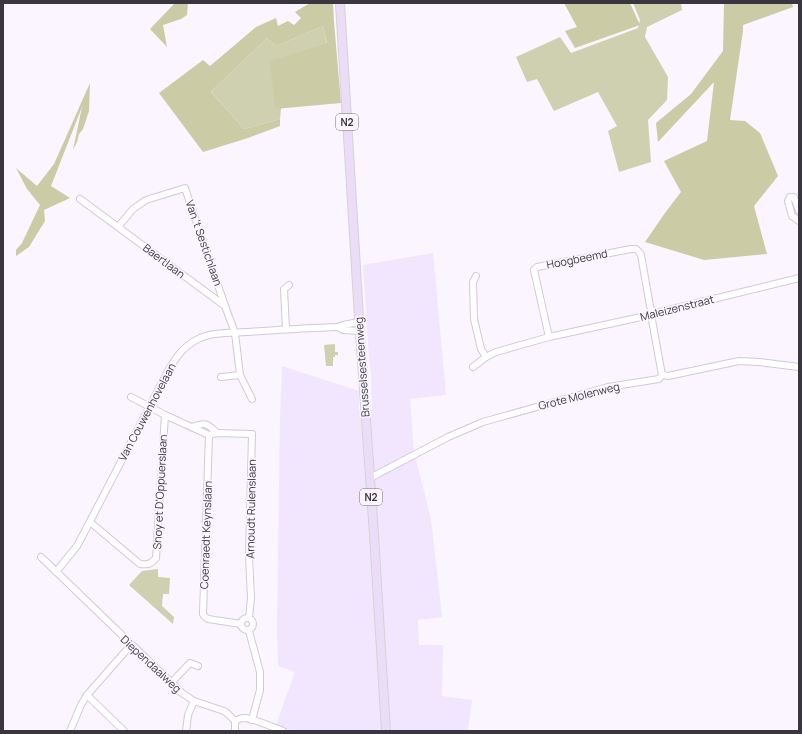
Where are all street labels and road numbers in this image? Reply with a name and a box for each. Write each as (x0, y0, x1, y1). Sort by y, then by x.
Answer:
road number: N2 (336, 114, 358, 130)
street label: Van 't Sestichlaan (183, 198, 226, 288)
street label: Baertlaan (140, 240, 188, 281)
street label: Hoogbeemd (545, 245, 609, 272)
street label: Maleizenstraat (638, 291, 715, 324)
street label: Brusselsesteenweg (351, 316, 372, 418)
street label: Van Couwenhovelaan (114, 360, 179, 463)
street label: Grote Molenweg (537, 378, 621, 413)
street label: Snoy et D'Oppuerslaan (149, 434, 170, 550)
street label: Arnoudt Rulenslaan (242, 459, 259, 559)
street label: Coenraedt Keynslaan (196, 481, 215, 589)
road number: N2 (360, 489, 382, 505)
street label: Diependaalweg (118, 632, 185, 696)

